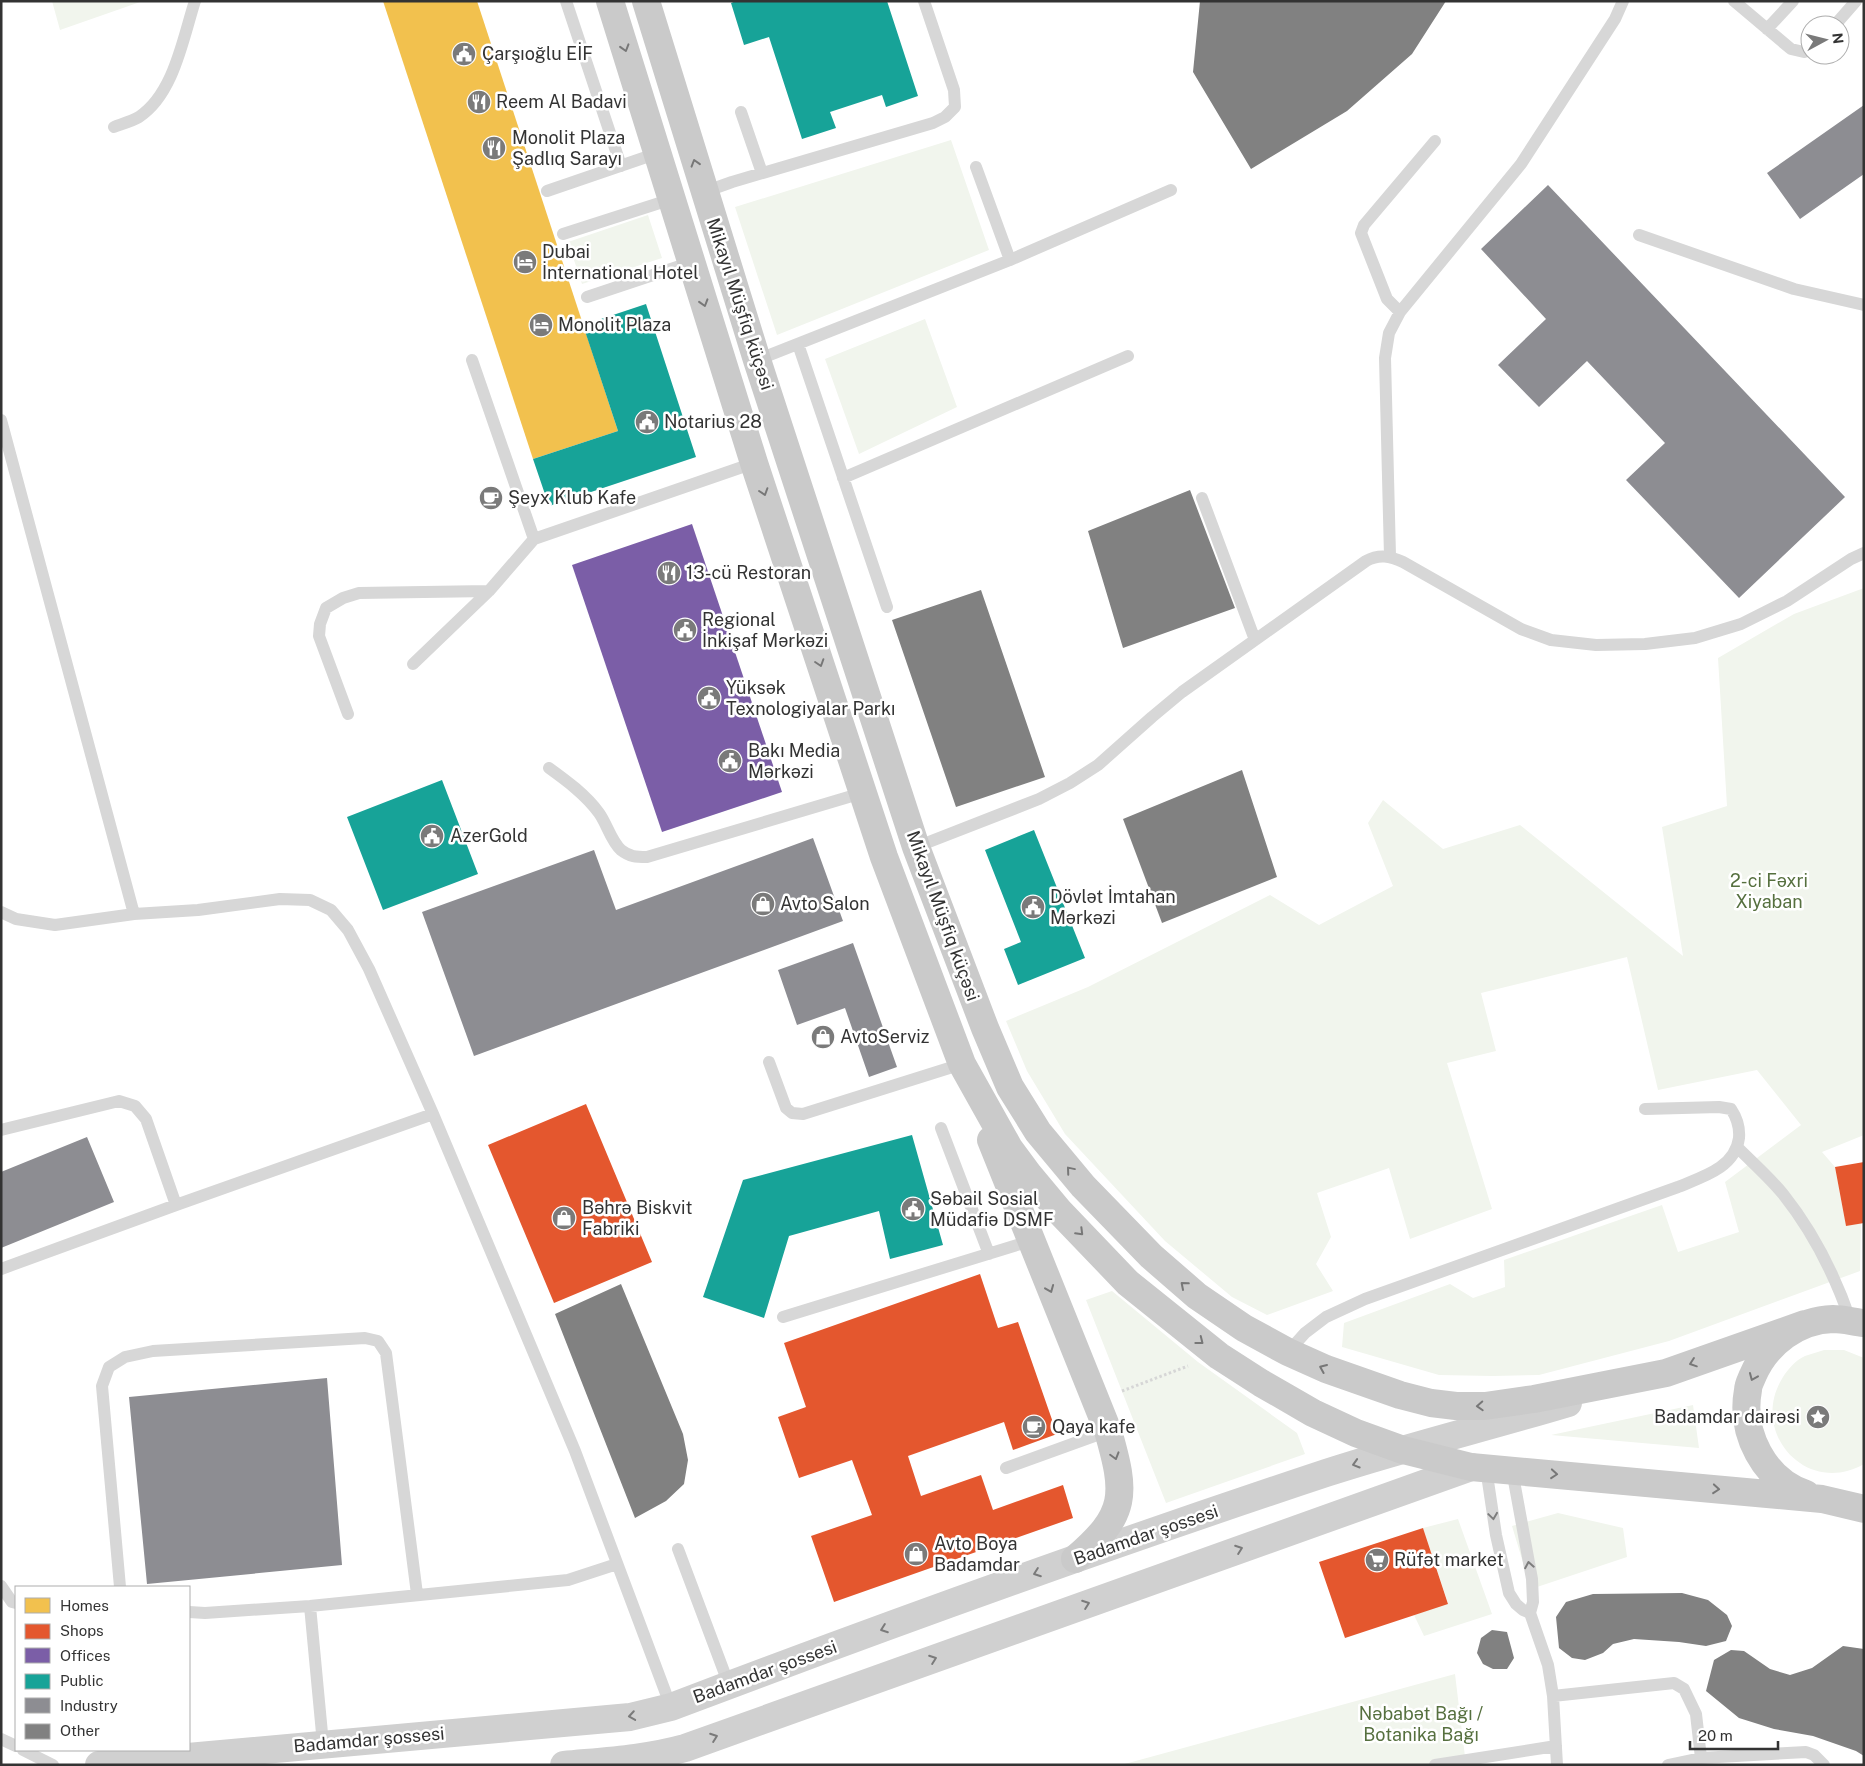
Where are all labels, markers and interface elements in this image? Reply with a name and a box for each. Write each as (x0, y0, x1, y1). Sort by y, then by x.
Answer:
north arrow (1800, 15, 1850, 65)
text: N (1829, 32, 1847, 45)
public building icon: Çarşıoğlu EİF (451, 41, 477, 67)
place label: Çarşıoğlu EİF (482, 42, 593, 64)
one-way arrow (619, 43, 629, 51)
restaurant icon: Reem Al Badavi (466, 89, 492, 115)
place label: Reem Al Badavi (496, 91, 627, 112)
place label: Monolit Plaza Şadlıq Sarayı (512, 127, 625, 169)
restaurant icon: Monolit Plaza Şadlıq Sarayı (481, 135, 507, 161)
one-way arrow (691, 159, 701, 168)
street label: Mikayıl Müşfiq küçəsi (703, 215, 778, 393)
place label: Dubai İnternational Hotel (542, 241, 699, 283)
hotel icon: Dubai İnternational Hotel (512, 249, 538, 275)
one-way arrow (699, 299, 709, 307)
hotel icon: Monolit Plaza (528, 312, 554, 338)
place label: Monolit Plaza (558, 314, 671, 335)
public building icon: Notarius 28 (634, 409, 660, 435)
place label: Notarius 28 (664, 411, 762, 432)
cafe icon: Şeyx Klub Kafe (478, 485, 504, 511)
place label: Şeyx Klub Kafe (508, 487, 636, 508)
one-way arrow (758, 487, 768, 495)
restaurant icon: 13-cü Restoran (656, 560, 682, 586)
place label: 13-cü Restoran (686, 562, 811, 583)
place label: Regional İnkişaf Mərkəzi (702, 609, 828, 651)
public building icon: Regional İnkişaf Mərkəzi (672, 617, 698, 643)
one-way arrow (814, 658, 824, 666)
place label: Yüksək Texnologiyalar Parkı (726, 677, 895, 719)
public building icon: Yüksək Texnologiyalar Parkı (696, 685, 722, 711)
place label: Bakı Media Mərkəzi (748, 740, 840, 782)
public building icon: Bakı Media Mərkəzi (717, 748, 743, 774)
public building icon: AzerGold (419, 823, 445, 849)
place label: AzerGold (450, 825, 528, 846)
street label: Mikayıl Müşfiq küçəsi (903, 828, 984, 1004)
park label: 2-ci Fəxri Xiyaban (1730, 870, 1808, 912)
place label: Dövlət İmtahan Mərkəzi (1050, 885, 1176, 928)
shop icon: Avto Salon (750, 891, 776, 917)
place label: Avto Salon (780, 893, 870, 914)
public building icon: Dövlət İmtahan Mərkəzi (1020, 894, 1046, 920)
shop icon: AvtoServiz (810, 1024, 836, 1050)
place label: AvtoServiz (840, 1026, 929, 1047)
one-way arrow (1067, 1167, 1075, 1176)
place label: Səbail Sosial Müdafiə DSMF (930, 1188, 1054, 1230)
public building icon: Səbail Sosial Müdafiə DSMF (900, 1196, 926, 1222)
place label: Bəhrə Biskvit Fabriki (582, 1197, 693, 1239)
shop icon: Bəhrə Biskvit Fabriki (551, 1205, 577, 1231)
one-way arrow (1074, 1226, 1083, 1235)
one-way arrow (1181, 1282, 1190, 1291)
one-way arrow (1044, 1284, 1054, 1292)
one-way arrow (1194, 1336, 1203, 1345)
one-way arrow (1689, 1358, 1697, 1368)
one-way arrow (1319, 1363, 1328, 1374)
one-way arrow (1748, 1372, 1759, 1381)
one-way arrow (1476, 1400, 1484, 1411)
place icon: Badamdar dairəsi (1805, 1404, 1831, 1430)
place label: Badamdar dairəsi (1654, 1406, 1800, 1427)
cafe icon: Qaya kafe (1021, 1414, 1047, 1440)
place label: Qaya kafe (1052, 1416, 1135, 1437)
one-way arrow (1109, 1452, 1120, 1461)
one-way arrow (1353, 1458, 1361, 1468)
one-way arrow (1551, 1468, 1559, 1479)
one-way arrow (1712, 1483, 1720, 1494)
street label: Badamdar şossesi (1071, 1500, 1221, 1569)
one-way arrow (1487, 1513, 1498, 1521)
place label: Avto Boya Badamdar (934, 1533, 1020, 1575)
shop icon: Avto Boya Badamdar (903, 1541, 929, 1567)
one-way arrow (1234, 1545, 1243, 1555)
supermarket icon: Rüfət market (1364, 1547, 1390, 1573)
place label: Rüfət market (1394, 1549, 1504, 1570)
one-way arrow (1525, 1560, 1535, 1569)
one-way arrow (1033, 1567, 1042, 1577)
legend (15, 1586, 190, 1751)
text: Homes (60, 1597, 109, 1614)
one-way arrow (1081, 1600, 1090, 1610)
text: Shops (60, 1622, 104, 1639)
one-way arrow (880, 1623, 889, 1633)
street label: Badamdar şossesi (690, 1636, 840, 1707)
text: Offices (60, 1647, 110, 1664)
one-way arrow (928, 1655, 937, 1665)
text: Public (60, 1672, 104, 1689)
text: Industry (60, 1697, 118, 1714)
park label: Nəbabət Bağı / Botanika Bağı (1359, 1703, 1484, 1745)
one-way arrow (627, 1711, 636, 1721)
scale bar (1690, 1718, 1778, 1750)
text: Other (60, 1722, 100, 1739)
street label: Badamdar şossesi (293, 1722, 445, 1757)
text: 20 m (1698, 1727, 1733, 1744)
one-way arrow (710, 1733, 718, 1743)

